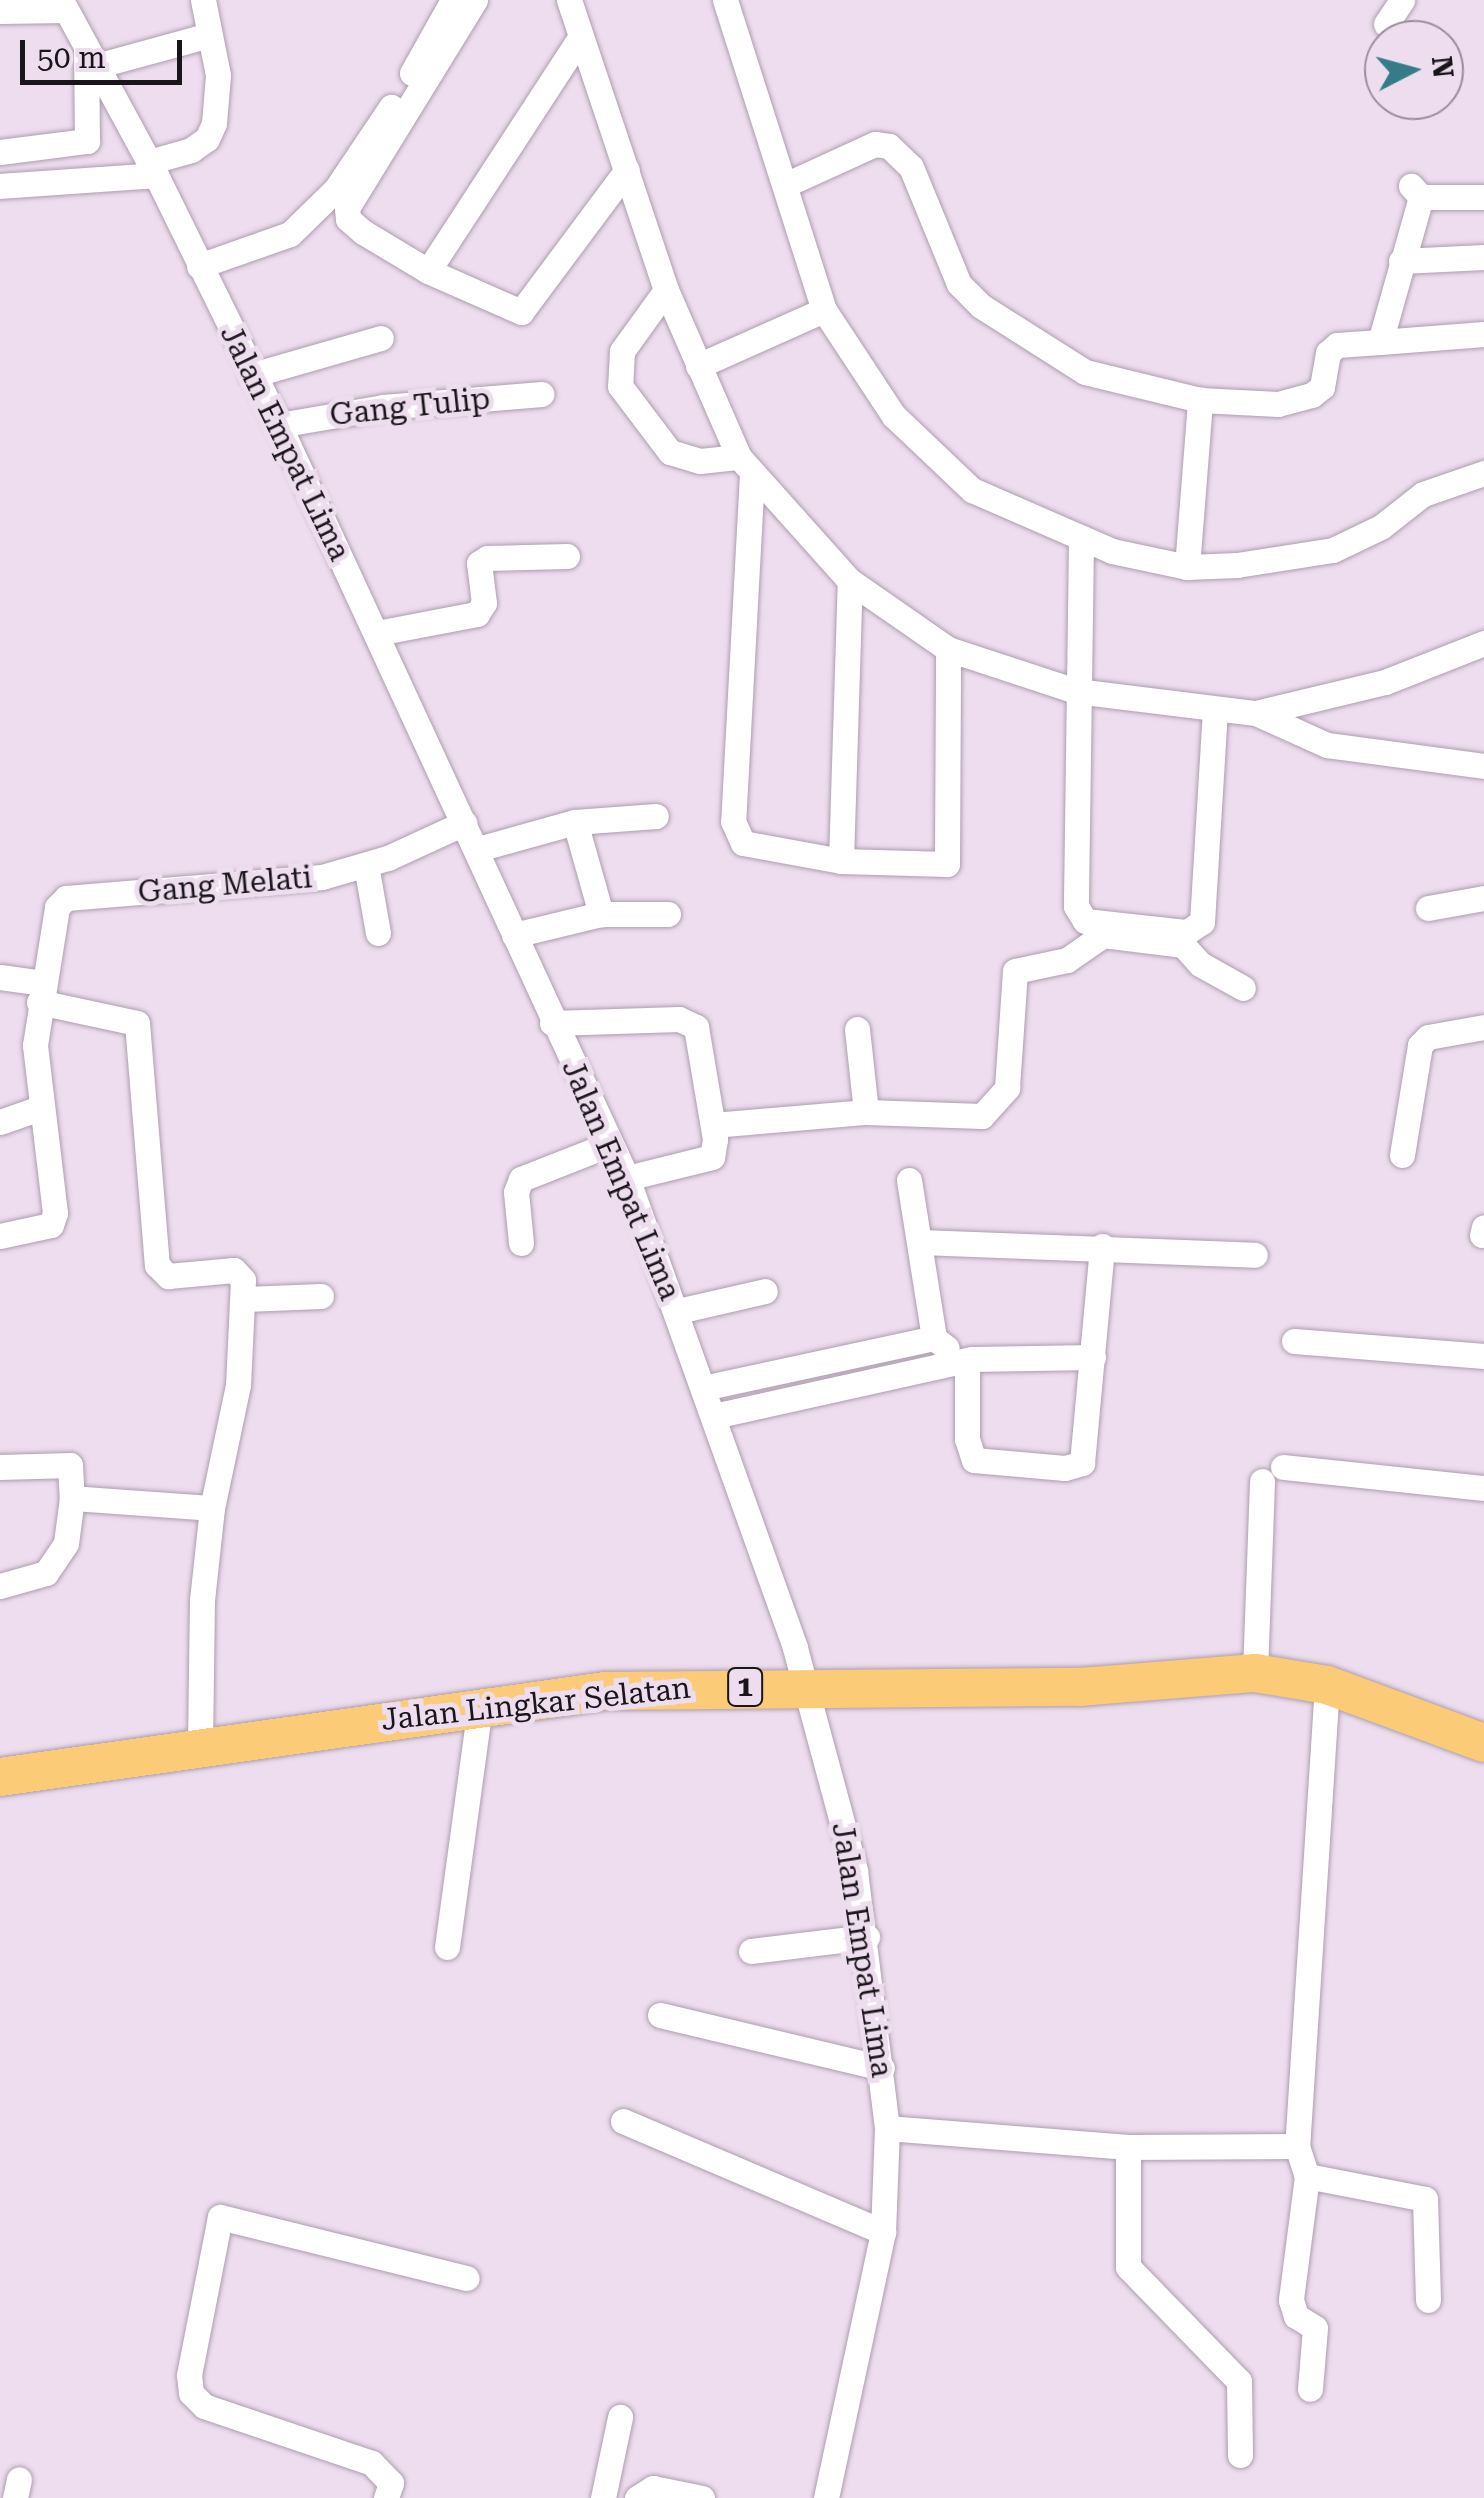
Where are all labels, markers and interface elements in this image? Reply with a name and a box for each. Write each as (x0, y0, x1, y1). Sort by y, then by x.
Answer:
scale bar (25, 20, 188, 82)
north arrow (1364, 20, 1464, 120)
text: 50 m (37, 40, 106, 75)
text: N (1425, 55, 1460, 79)
street label: Jalan Empat Lima (212, 319, 358, 567)
street label: Gang Tulip (328, 381, 492, 433)
street label: Gang Melati (137, 859, 313, 911)
street label: Jalan Empat Lima (554, 1055, 688, 1305)
road number: 1 (725, 1664, 765, 1710)
street label: Jalan Lingkar Selatan (380, 1670, 692, 1738)
street label: Jalan Empat Lima (824, 1820, 900, 2080)

